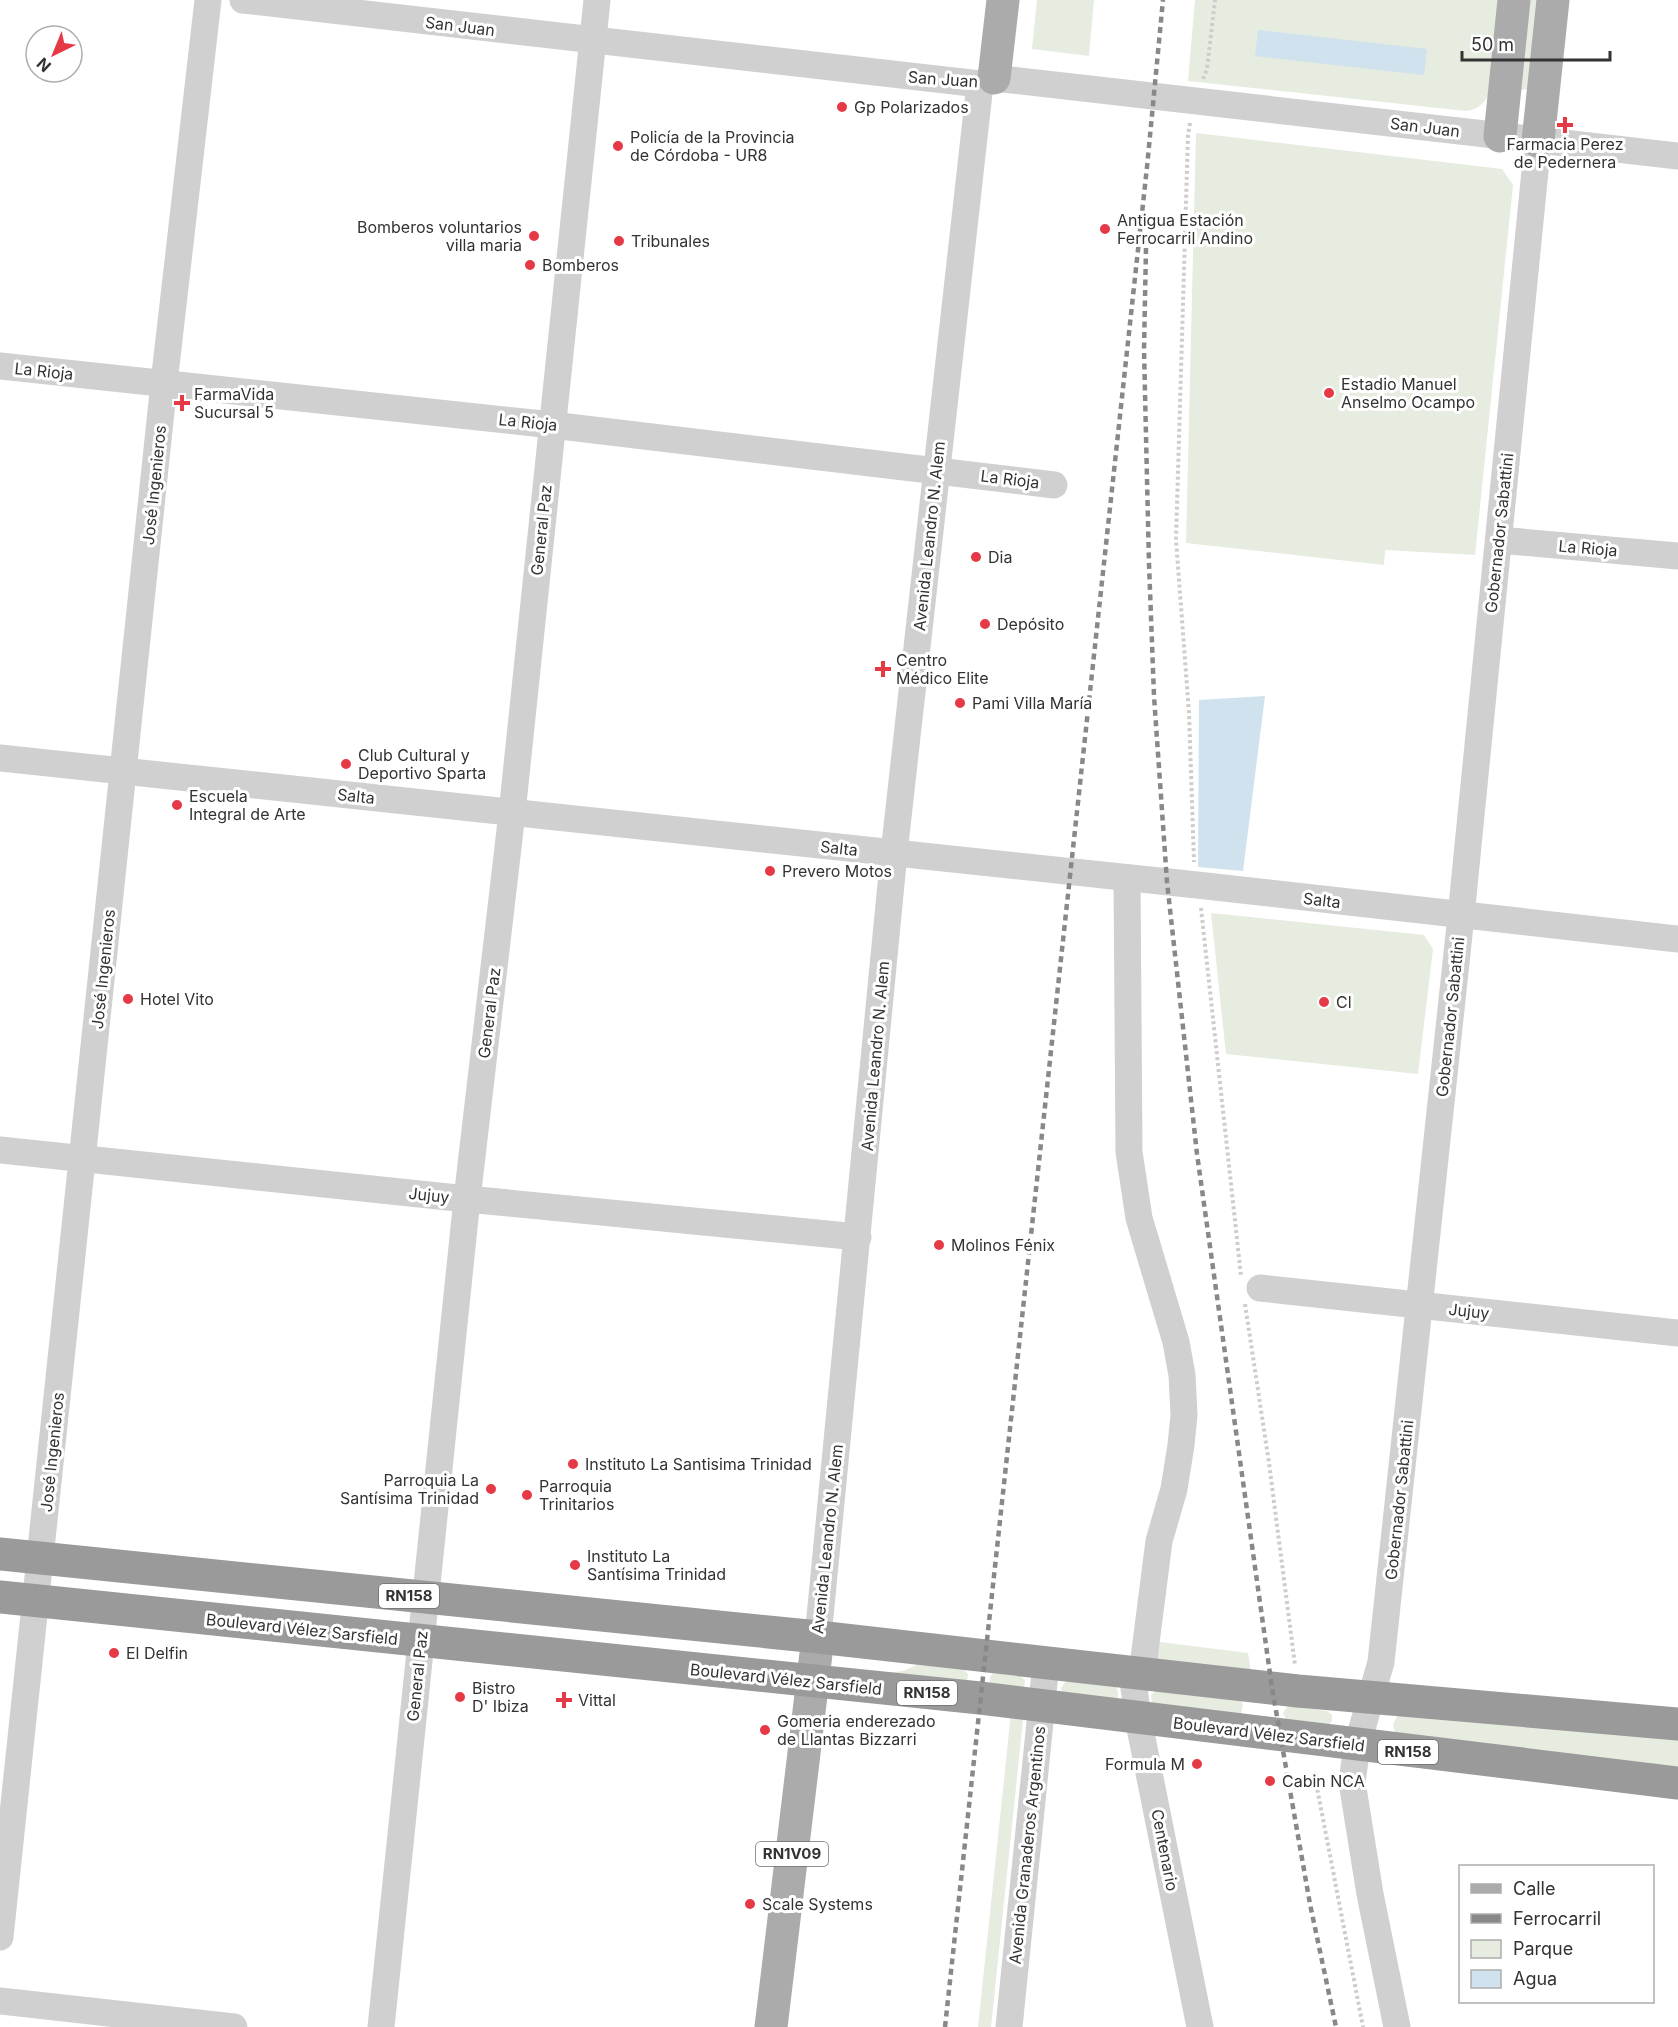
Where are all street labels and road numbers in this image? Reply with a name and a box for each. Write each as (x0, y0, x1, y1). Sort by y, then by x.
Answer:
street label: San Juan (424, 12, 496, 40)
street label: San Juan (907, 67, 979, 91)
street label: San Juan (1389, 113, 1461, 141)
street label: La Rioja (14, 358, 74, 384)
street label: La Rioja (498, 409, 558, 435)
street label: José Ingenieros (138, 424, 170, 546)
street label: Avenida Leandro N. Alem (909, 440, 949, 632)
street label: Gobernador Sabattini (1481, 452, 1517, 614)
street label: La Rioja (979, 465, 1041, 493)
street label: General Paz (526, 483, 556, 577)
street label: La Rioja (1558, 535, 1618, 561)
street label: Salta (336, 784, 376, 808)
street label: Salta (819, 836, 859, 860)
street label: Salta (1302, 888, 1342, 912)
street label: José Ingenieros (87, 908, 119, 1030)
street label: Gobernador Sabattini (1432, 936, 1468, 1098)
street label: Avenida Leandro N. Alem (857, 960, 893, 1152)
street label: General Paz (474, 966, 504, 1060)
street label: Jujuy (408, 1183, 450, 1207)
street label: Jujuy (1448, 1299, 1490, 1323)
street label: José Ingenieros (36, 1391, 68, 1513)
street label: Gobernador Sabattini (1381, 1419, 1417, 1581)
street label: Avenida Leandro N. Alem (807, 1443, 847, 1635)
road number: RN158 (379, 1584, 439, 1608)
street label: Boulevard Vélez Sarsfield (205, 1609, 399, 1649)
street label: General Paz (402, 1629, 432, 1723)
street label: Boulevard Vélez Sarsfield (689, 1659, 883, 1699)
road number: RN158 (897, 1681, 957, 1705)
street label: Boulevard Vélez Sarsfield (1172, 1712, 1366, 1756)
street label: Avenida Granaderos Argentinos (1005, 1725, 1049, 1965)
road number: RN158 (1378, 1740, 1438, 1764)
street label: Centenario (1147, 1807, 1183, 1893)
road number: RN1V09 (756, 1842, 828, 1866)

